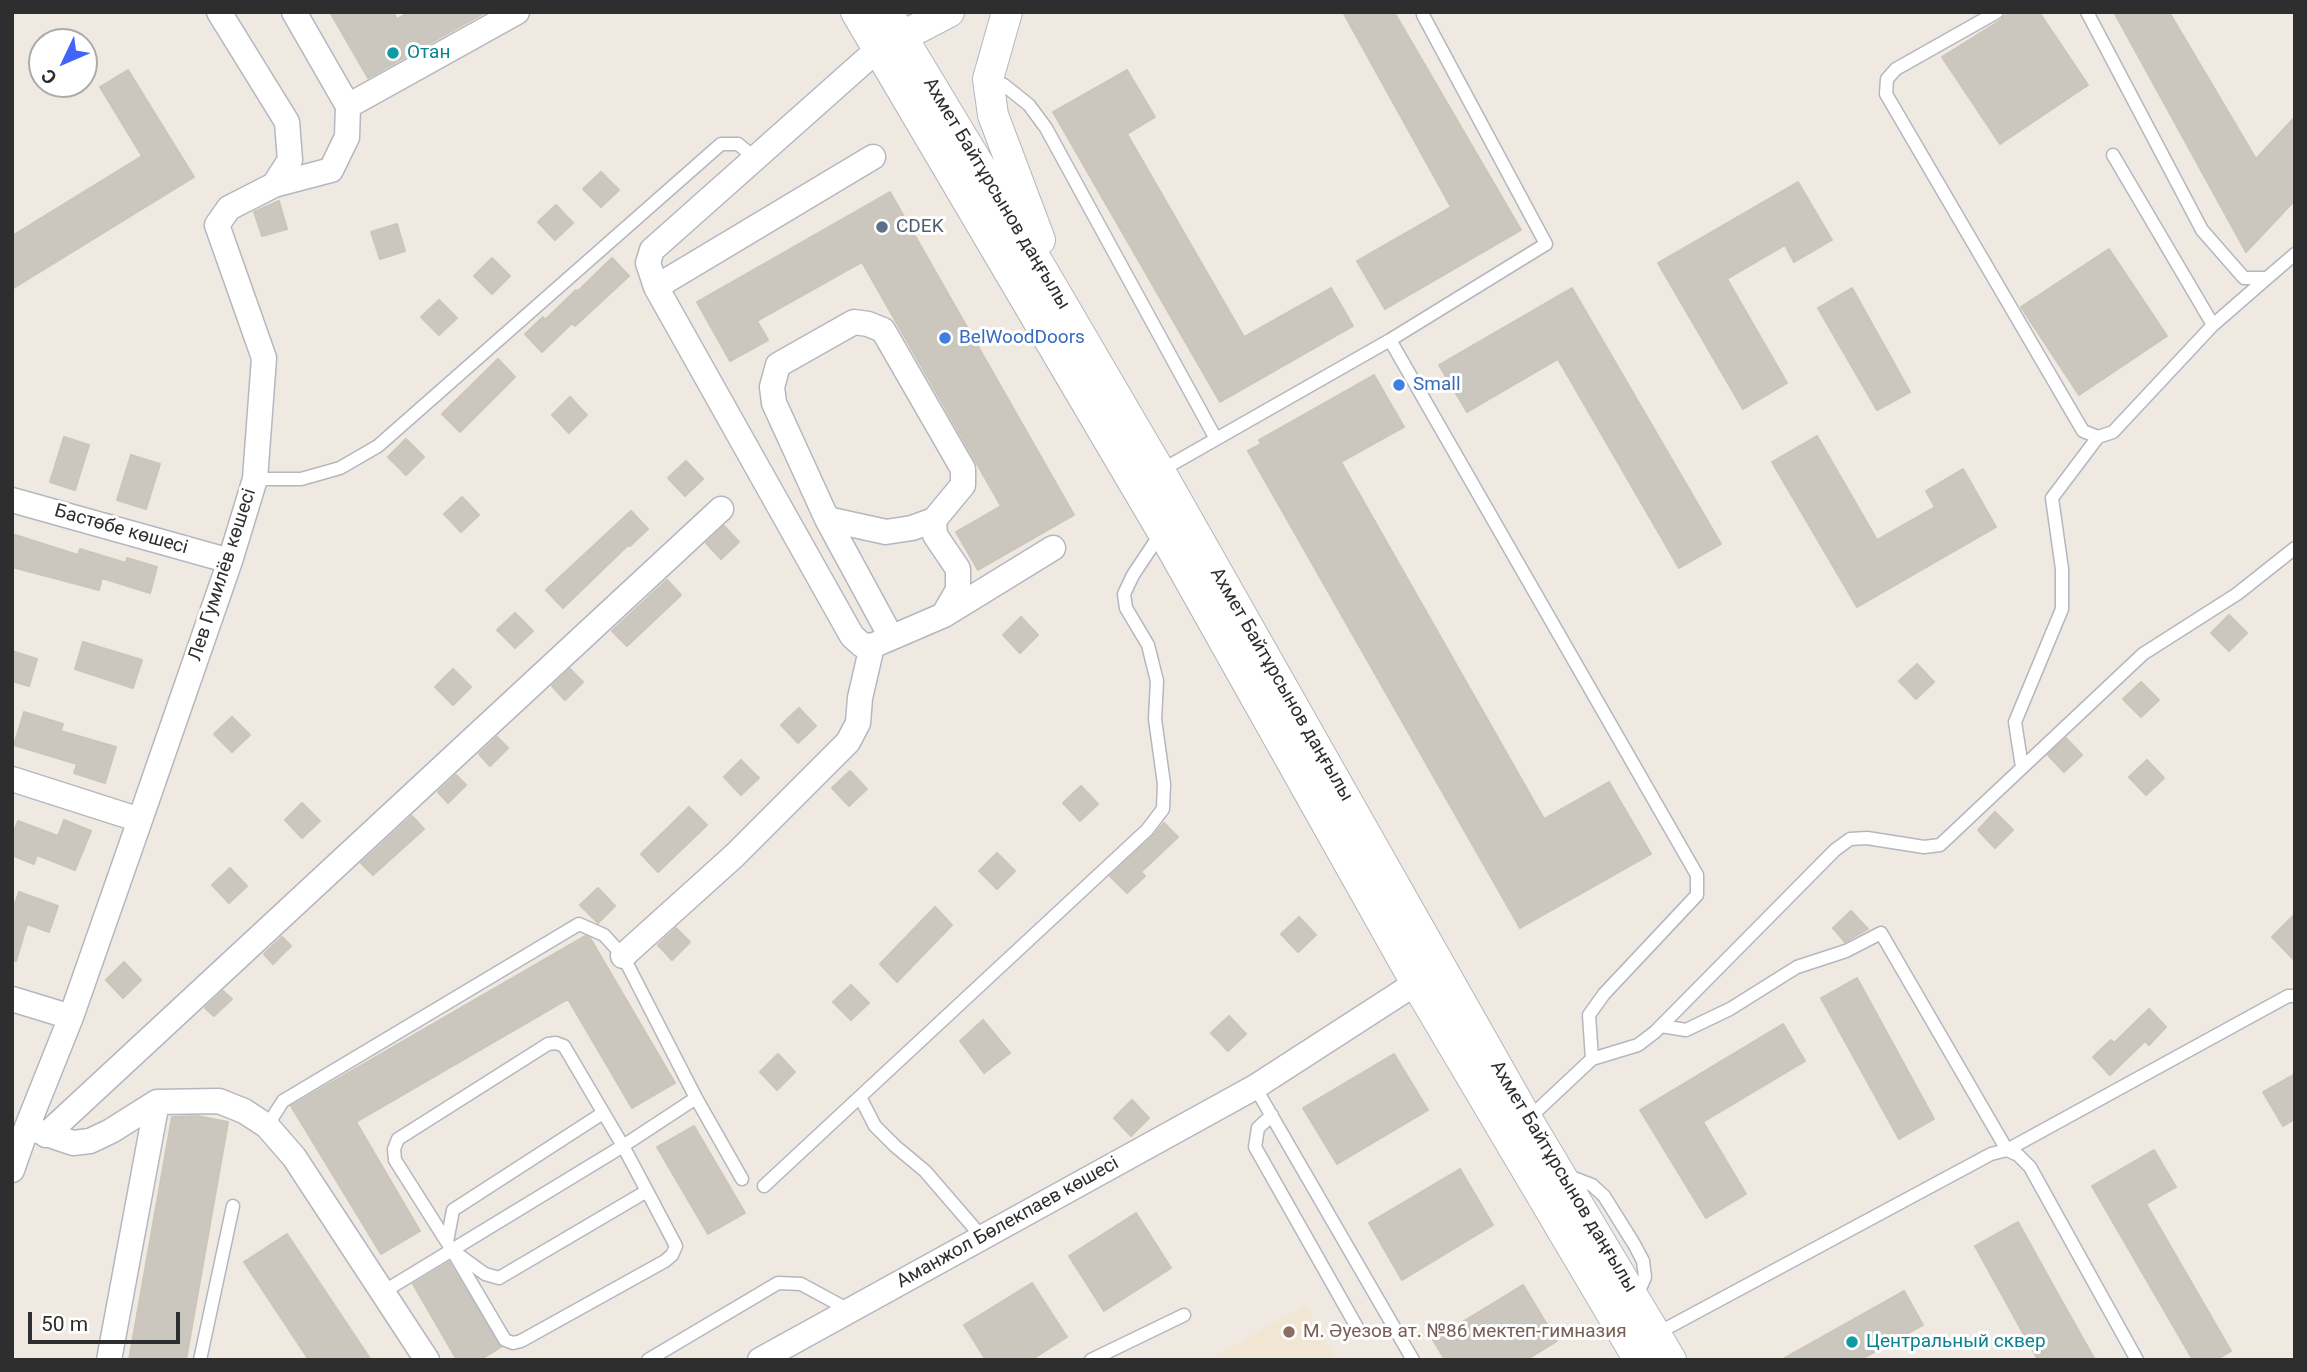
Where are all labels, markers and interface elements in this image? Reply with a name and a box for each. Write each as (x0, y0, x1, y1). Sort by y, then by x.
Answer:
north arrow (28, 28, 98, 98)
place label: Отан (407, 42, 450, 64)
marker: Отан (385, 45, 401, 61)
text: С (36, 64, 62, 89)
street label: Ахмет Байтұрсынов даңғылы (918, 74, 1074, 314)
place label: CDEK (896, 216, 944, 238)
marker: CDEK (874, 219, 890, 235)
place label: BelWoodDoors (959, 327, 1085, 349)
marker: BelWoodDoors (937, 330, 953, 346)
place label: Small (1413, 374, 1461, 396)
marker: Small (1391, 377, 1407, 393)
street label: Лев Гумилёв көшесі (184, 486, 262, 664)
street label: Бастөбе көшесі (52, 500, 190, 560)
street label: Ахмет Байтұрсынов даңғылы (1205, 564, 1357, 806)
street label: Ахмет Байтұрсынов даңғылы (1485, 1057, 1641, 1297)
street label: Аманжол Бөлекпаев көшесі (893, 1152, 1123, 1294)
scale bar (32, 1298, 184, 1342)
text: 50 m (41, 1312, 88, 1336)
place label: М. Әуезов ат. №86 мектеп-гимназия (1303, 1321, 1627, 1343)
marker: М. Әуезов ат. №86 мектеп-гимназия (1281, 1324, 1297, 1340)
place label: Центральный сквер (1866, 1331, 2046, 1353)
marker: Центральный сквер (1844, 1334, 1860, 1350)

